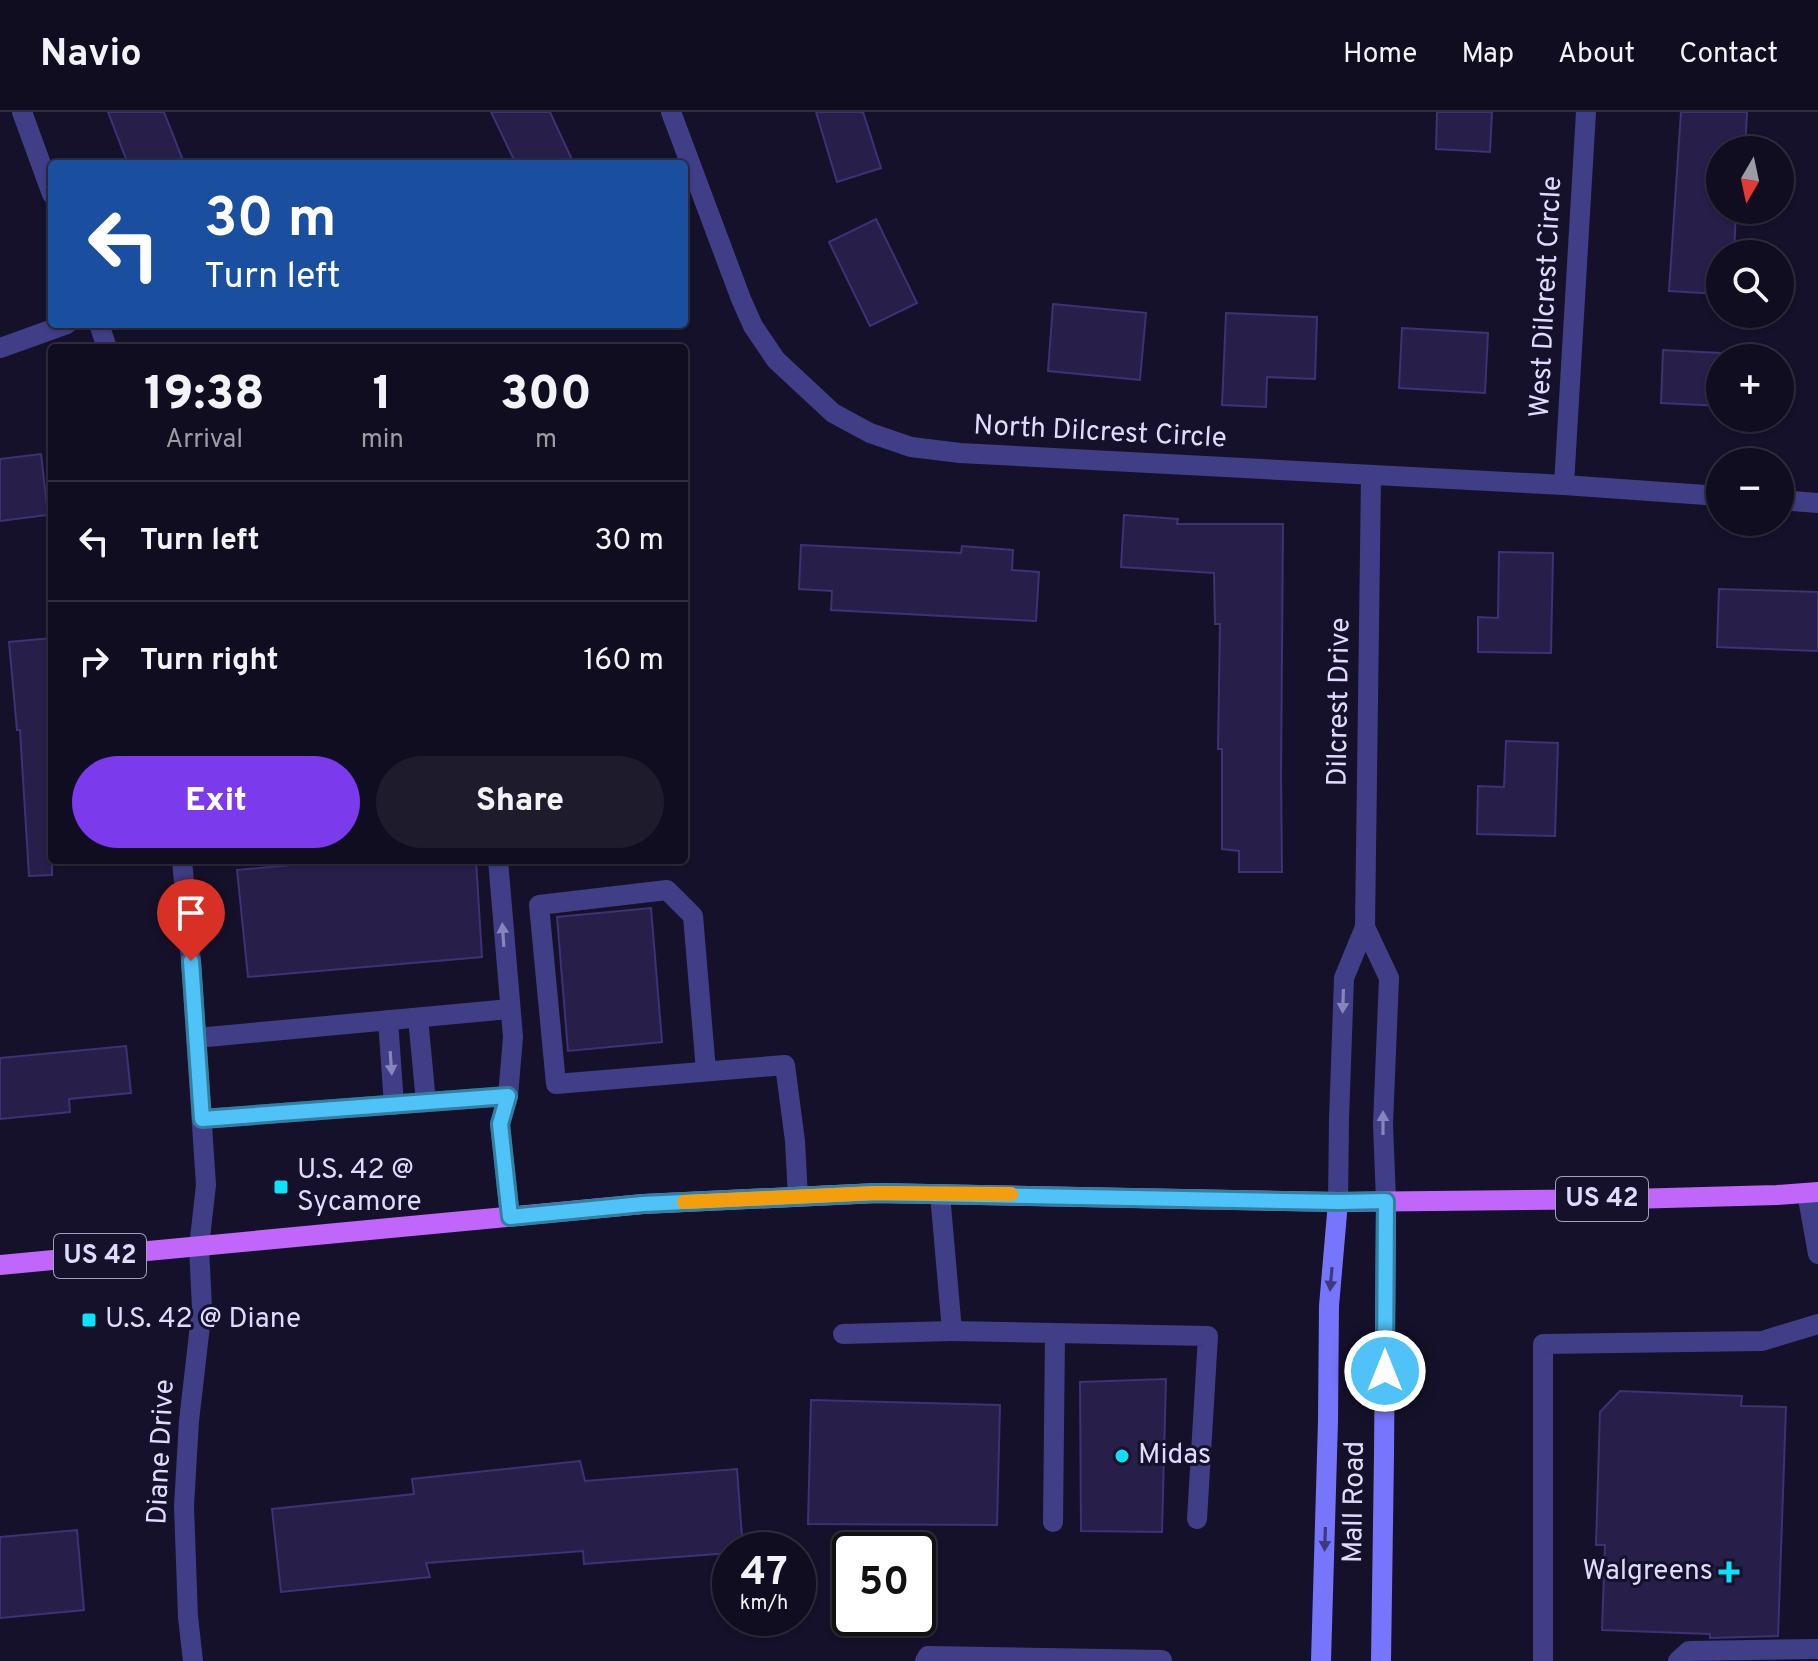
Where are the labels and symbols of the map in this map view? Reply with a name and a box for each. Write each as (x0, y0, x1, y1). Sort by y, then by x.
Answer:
north arrow (1706, 136, 1794, 224)
street label: West Dilcrest Circle (1523, 175, 1571, 419)
street label: North Dilcrest Circle (972, 408, 1228, 458)
street label: Dilcrest Drive (1321, 617, 1359, 787)
pin (157, 879, 225, 961)
one-way arrow (496, 922, 509, 947)
one-way arrow (1337, 989, 1350, 1014)
one-way arrow (385, 1051, 398, 1076)
one-way arrow (1377, 1110, 1390, 1135)
place label: U.S. 42 @ Sycamore (297, 1153, 422, 1221)
road number: US 42 (1556, 1177, 1648, 1221)
marker: U.S. 42 @ Sycamore (272, 1178, 290, 1196)
road number: US 42 (54, 1234, 146, 1278)
one-way arrow (1324, 1267, 1337, 1292)
place label: U.S. 42 @ Diane (105, 1302, 301, 1338)
marker: U.S. 42 @ Diane (80, 1311, 98, 1329)
position arrow (1343, 1329, 1427, 1413)
street label: Diane Drive (140, 1378, 184, 1526)
place label: Midas (1138, 1438, 1211, 1474)
street label: Mall Road (1336, 1440, 1374, 1564)
marker: Midas (1113, 1447, 1131, 1465)
one-way arrow (1318, 1527, 1331, 1552)
speed limit sign: 50 (832, 1532, 936, 1636)
place label: Walgreens (1582, 1554, 1713, 1590)
marker: Walgreens (1720, 1563, 1738, 1581)

